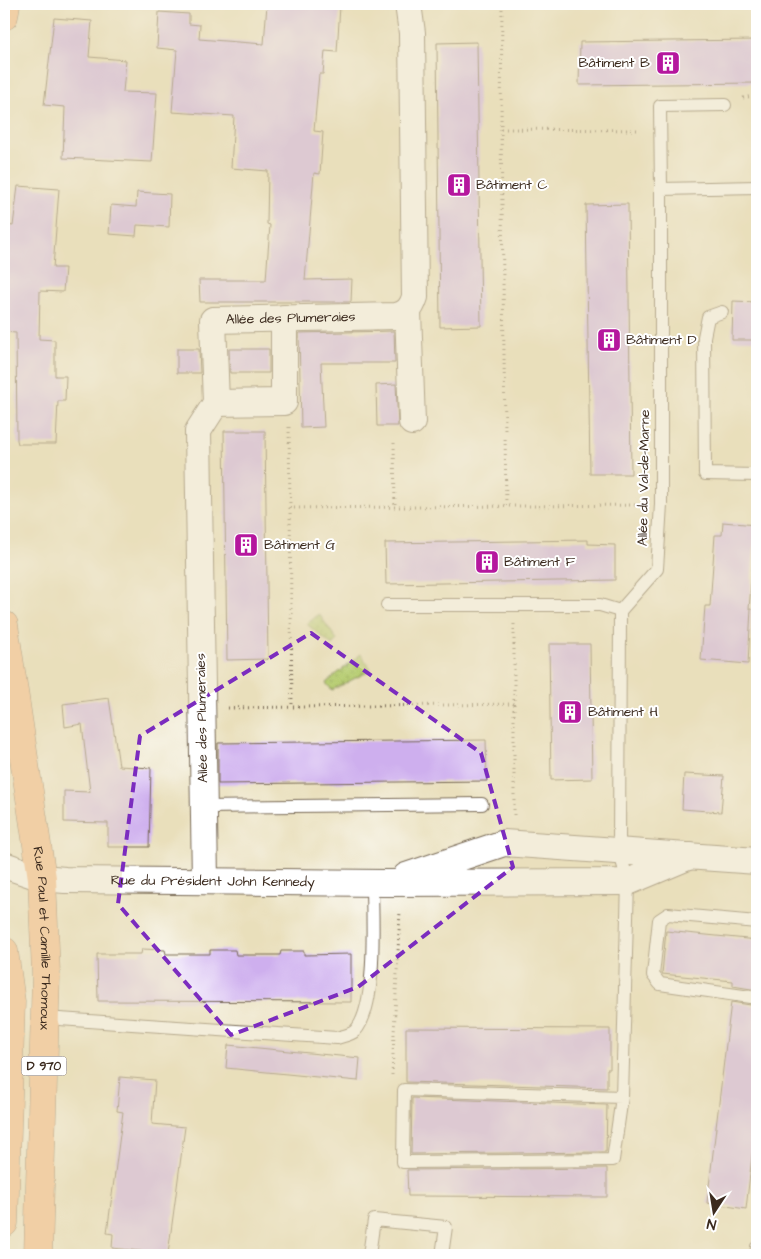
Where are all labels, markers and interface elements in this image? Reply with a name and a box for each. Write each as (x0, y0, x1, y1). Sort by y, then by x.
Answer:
building icon: Bâtiment B (655, 50, 681, 76)
place label: Bâtiment B (578, 53, 650, 73)
building icon: Bâtiment C (446, 172, 472, 198)
place label: Bâtiment C (476, 175, 548, 195)
street label: Allée des Plumeraies (225, 307, 356, 330)
building icon: Bâtiment D (596, 327, 622, 353)
place label: Bâtiment D (626, 330, 697, 350)
street label: Allée du Val-de-Marne (633, 409, 655, 546)
building icon: Bâtiment G (233, 532, 259, 558)
place label: Bâtiment G (264, 535, 336, 555)
building icon: Bâtiment F (474, 549, 500, 575)
place label: Bâtiment F (504, 552, 576, 572)
street label: Allée des Plumeraies (191, 653, 213, 783)
building icon: Bâtiment H (557, 699, 583, 725)
place label: Bâtiment H (588, 702, 659, 722)
street label: Rue Paul et Camille Thomoux (27, 845, 56, 1031)
street label: Rue du Président John Kennedy (111, 870, 315, 892)
road number: D 970 (22, 1056, 66, 1076)
north arrow (688, 1186, 738, 1236)
text: N (705, 1213, 718, 1234)

